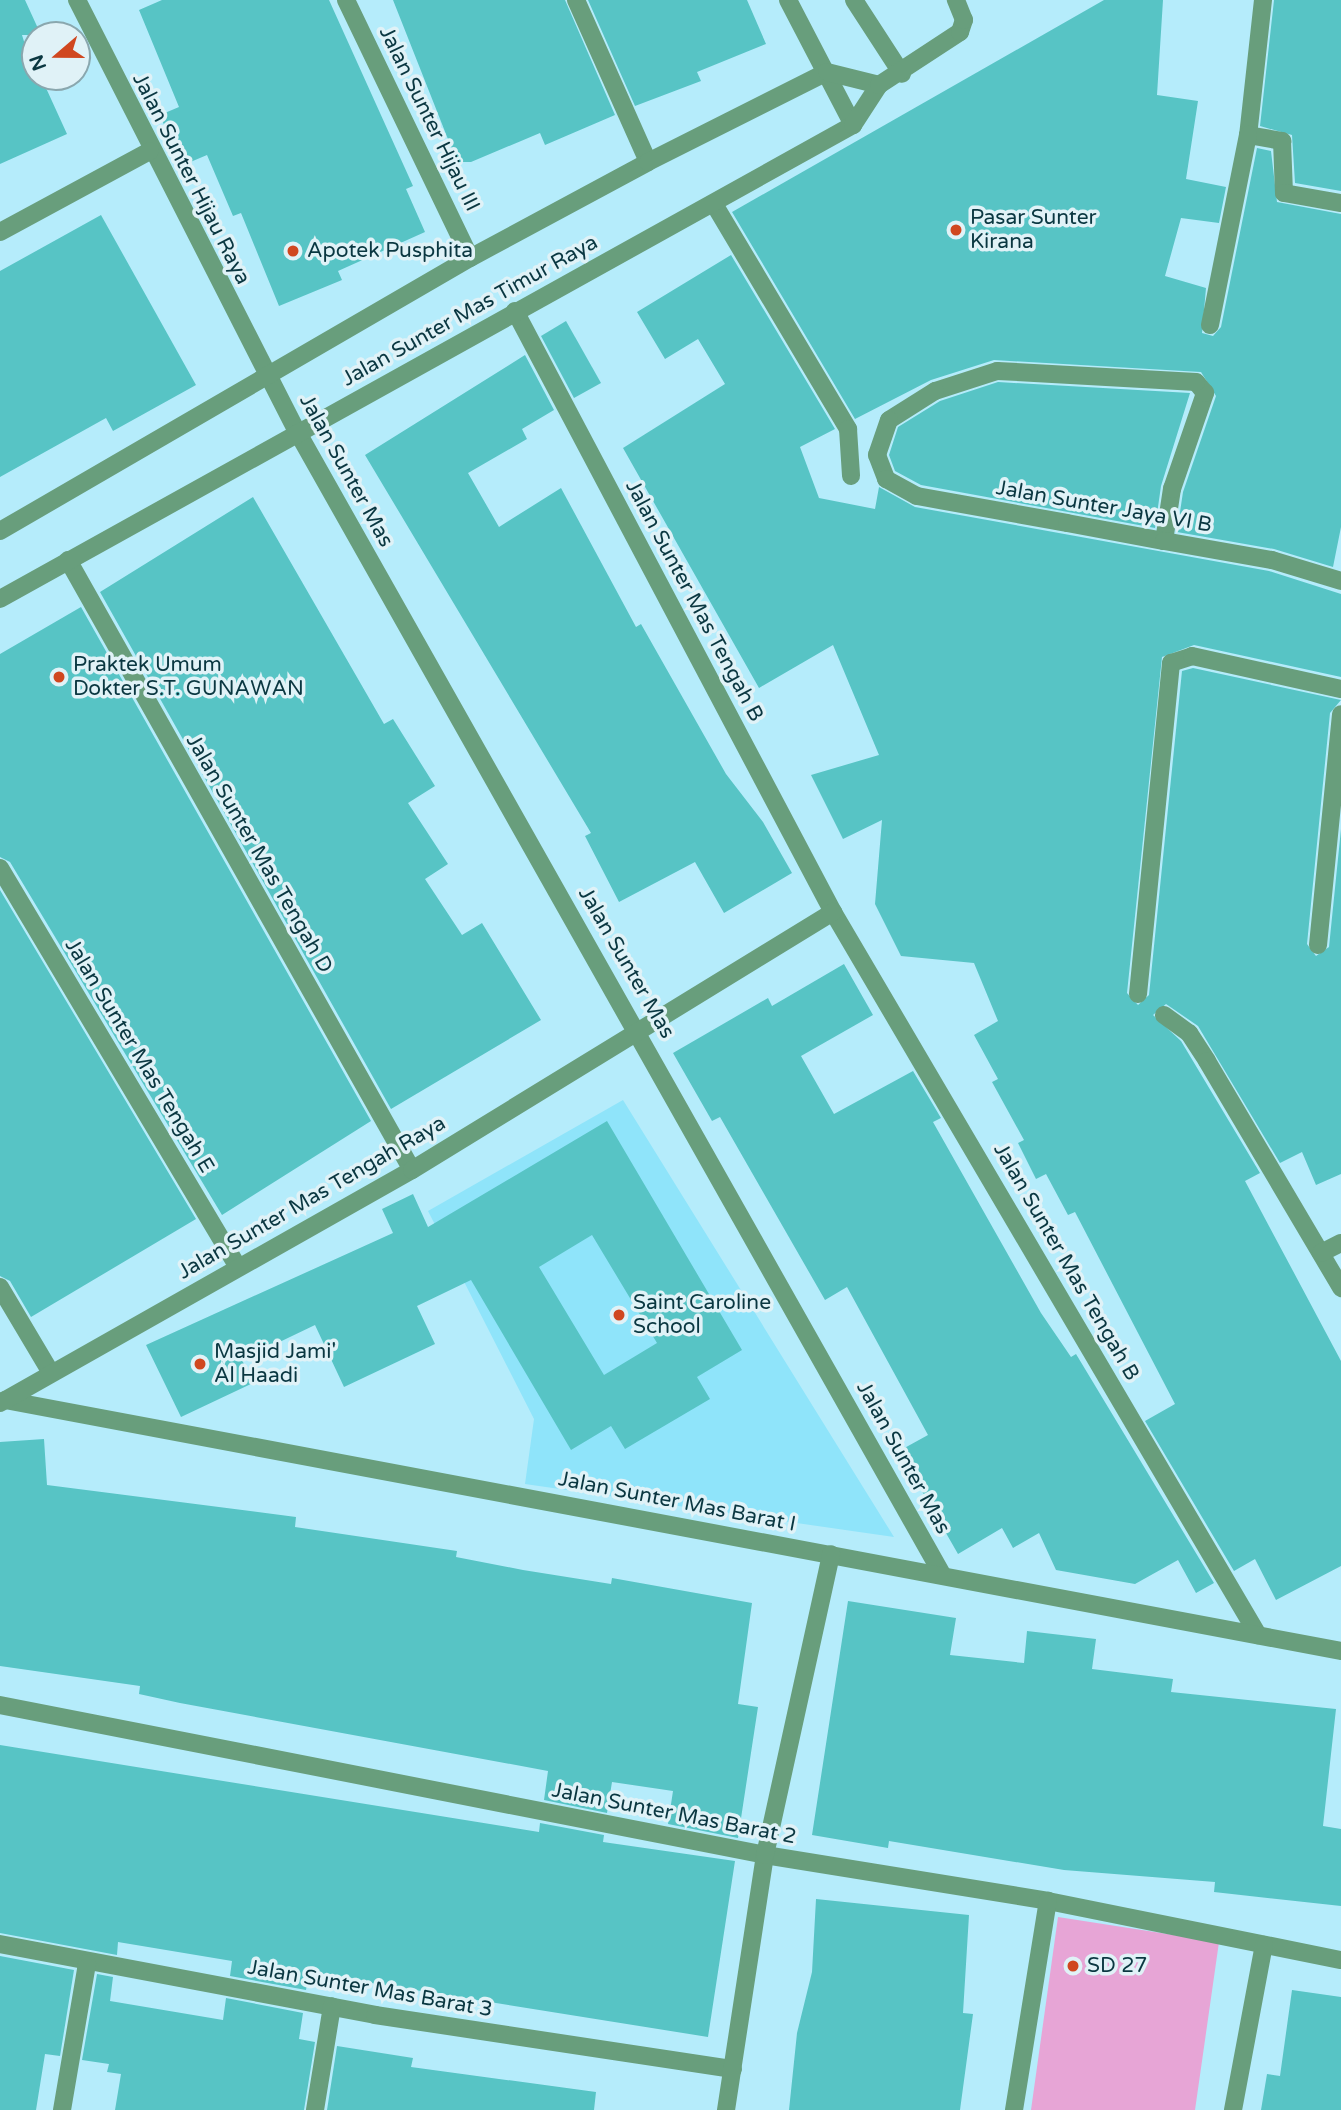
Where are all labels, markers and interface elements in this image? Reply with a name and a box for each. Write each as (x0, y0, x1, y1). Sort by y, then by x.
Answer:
north arrow (21, 21, 91, 91)
street label: Jalan Sunter Hijau III (373, 23, 485, 215)
text: N (25, 52, 51, 73)
street label: Jalan Sunter Hijau Raya (127, 69, 255, 289)
place label: Pasar Sunter Kirana (970, 205, 1097, 255)
marker: Pasar Sunter Kirana (948, 222, 964, 238)
street label: Jalan Sunter Mas Timur Raya (338, 230, 602, 392)
place label: Apotek Pusphita (307, 238, 473, 264)
marker: Apotek Pusphita (285, 243, 301, 259)
street label: Jalan Sunter Mas (294, 390, 398, 552)
street label: Jalan Sunter Mas Tengah B (620, 476, 768, 726)
street label: Jalan Sunter Jaya VI B (994, 476, 1214, 538)
place label: Praktek Umum Dokter S.T. GUNAWAN (73, 652, 304, 702)
marker: Praktek Umum Dokter S.T. GUNAWAN (51, 669, 67, 685)
street label: Jalan Sunter Mas Tengah D (180, 730, 338, 978)
street label: Jalan Sunter Mas (572, 883, 680, 1043)
street label: Jalan Sunter Mas Tengah E (59, 934, 219, 1178)
street label: Jalan Sunter Mas Tengah Raya (174, 1111, 450, 1285)
street label: Jalan Sunter Mas Tengah B (988, 1139, 1144, 1385)
place label: Saint Caroline School (633, 1290, 771, 1340)
marker: Saint Caroline School (611, 1307, 627, 1323)
place label: Masjid Jami' Al Haadi (214, 1339, 336, 1389)
marker: Masjid Jami' Al Haadi (192, 1356, 208, 1372)
street label: Jalan Sunter Mas (851, 1377, 955, 1539)
street label: Jalan Sunter Mas Barat I (556, 1467, 798, 1537)
street label: Jalan Sunter Mas Barat 2 (550, 1778, 798, 1850)
place label: SD 27 (1087, 1953, 1148, 1979)
street label: Jalan Sunter Mas Barat 3 (245, 1955, 495, 2023)
marker: SD 27 (1065, 1958, 1081, 1974)

